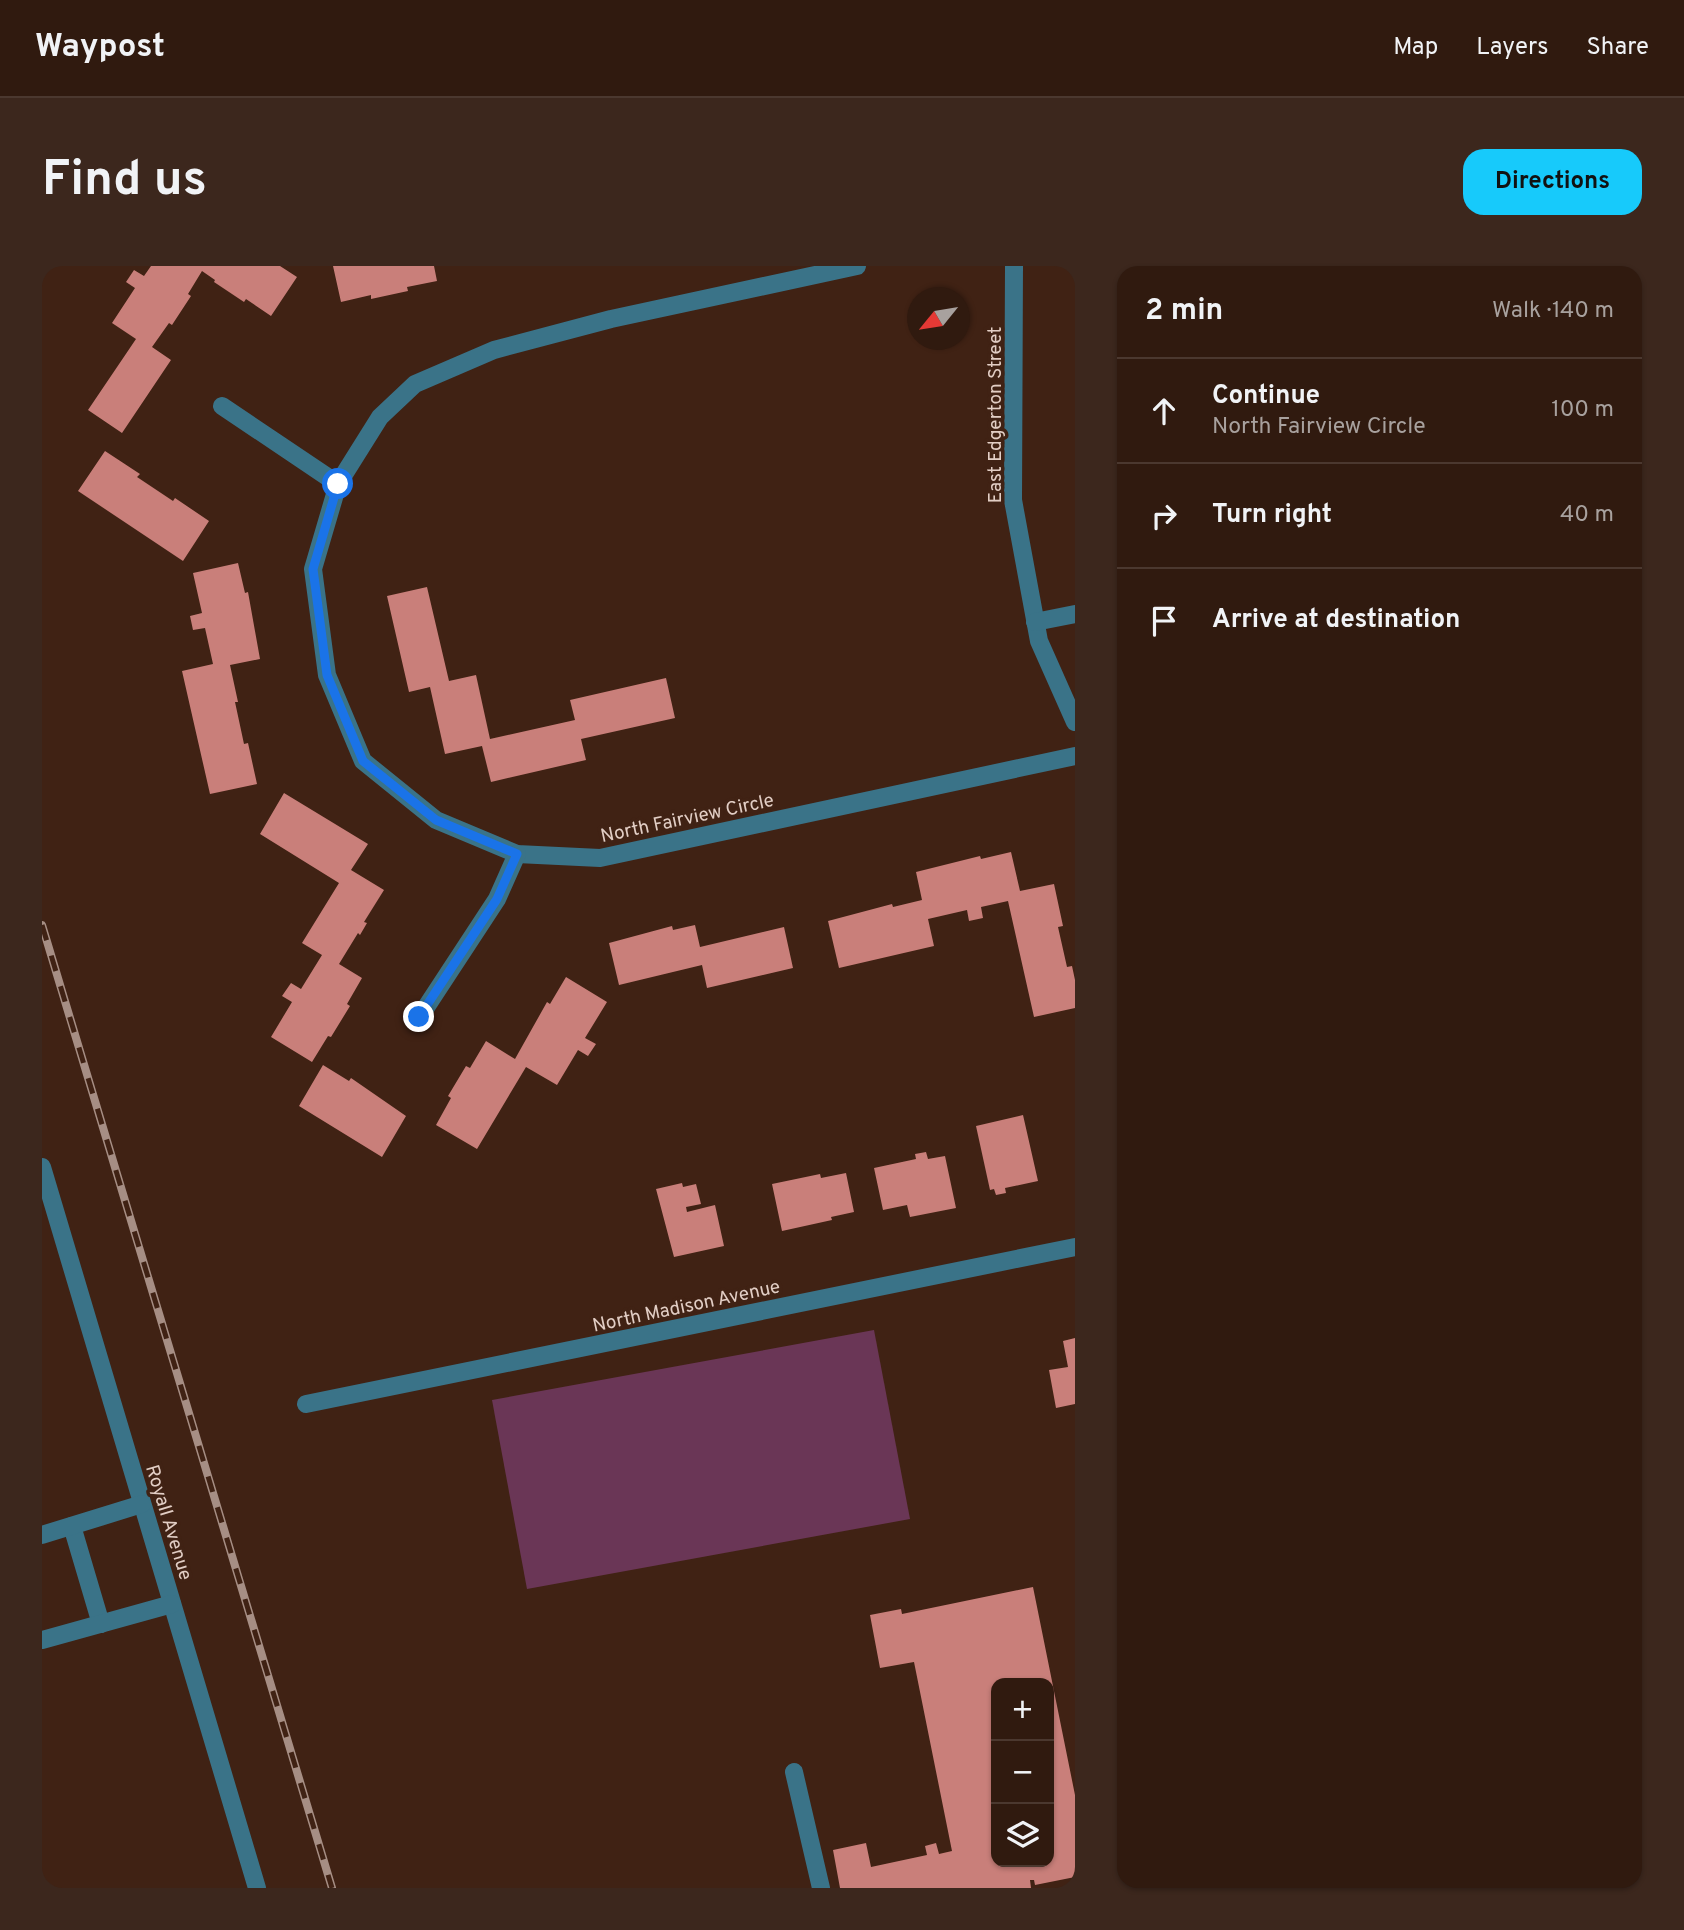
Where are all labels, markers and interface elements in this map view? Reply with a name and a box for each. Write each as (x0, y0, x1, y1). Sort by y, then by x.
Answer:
text: Waypost (35, 27, 165, 69)
text: Map (1393, 33, 1438, 63)
text: Layers (1476, 33, 1548, 63)
text: Share (1586, 33, 1649, 63)
button: Directions (1463, 149, 1642, 215)
text: Find us (42, 151, 207, 213)
north arrow (907, 287, 970, 350)
text: 2 min (1145, 293, 1223, 330)
text: Walk · 140 m (1492, 297, 1614, 326)
street label: East Edgerton Street (984, 327, 1008, 503)
text: Continue (1212, 380, 1320, 413)
icon: ahead (1145, 392, 1183, 430)
text: 100 m (1551, 396, 1614, 425)
text: North Fairview Circle (1212, 413, 1426, 442)
route start (322, 468, 353, 499)
icon: right (1145, 497, 1183, 535)
text: Turn right (1212, 499, 1332, 532)
text: 40 m (1560, 501, 1614, 530)
icon: arrive (1145, 602, 1183, 640)
text: Arrive at destination (1212, 604, 1460, 637)
street label: North Fairview Circle (599, 789, 776, 849)
route end (403, 1001, 434, 1032)
street label: North Madison Avenue (590, 1275, 782, 1339)
street label: Royall Avenue (139, 1462, 197, 1583)
map controls (991, 1678, 1054, 1867)
button: + (991, 1678, 1054, 1741)
button: − (991, 1741, 1054, 1804)
button: layers (991, 1804, 1054, 1867)

